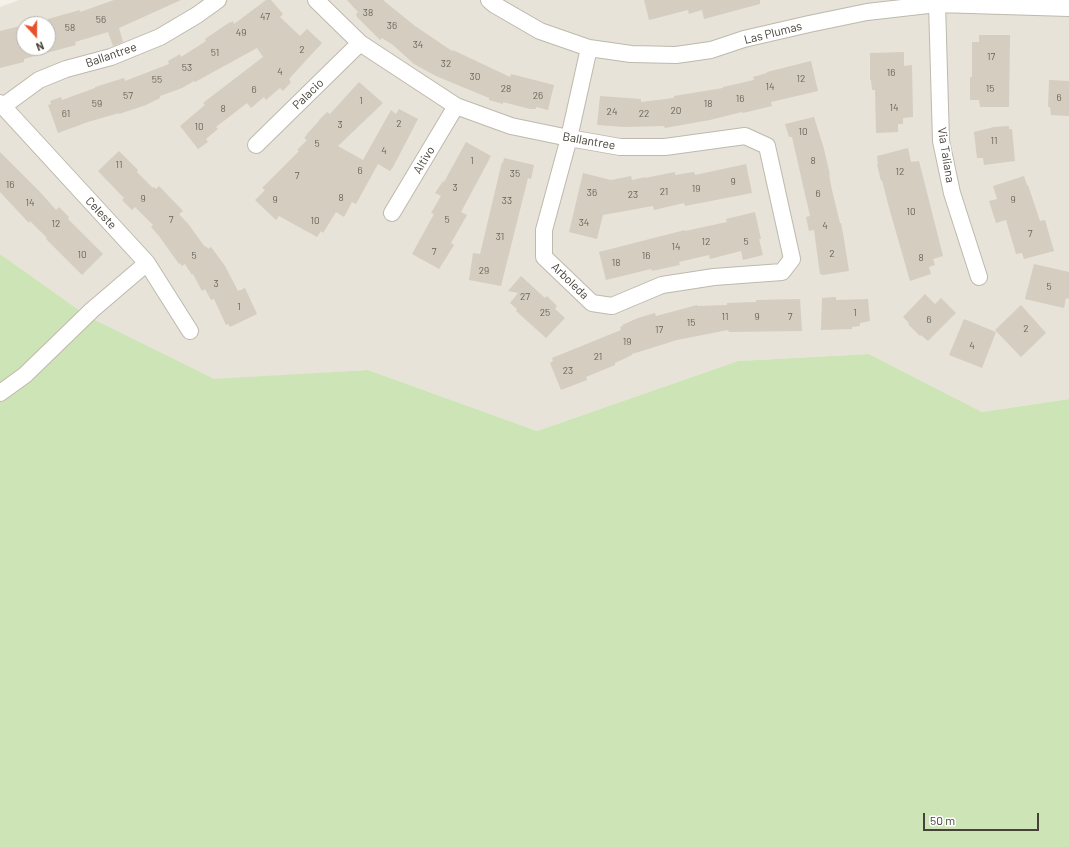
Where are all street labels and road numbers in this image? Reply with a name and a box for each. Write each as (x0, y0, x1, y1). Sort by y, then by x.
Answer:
street label: Las Plumas (743, 19, 803, 47)
street label: Ballantree (84, 40, 138, 70)
street label: Palacio (289, 76, 327, 112)
street label: Via Taliana (935, 126, 957, 184)
street label: Ballantree (562, 129, 616, 153)
street label: Altivo (410, 144, 438, 176)
street label: Celeste (82, 194, 120, 232)
street label: Arboleda (548, 260, 592, 302)

